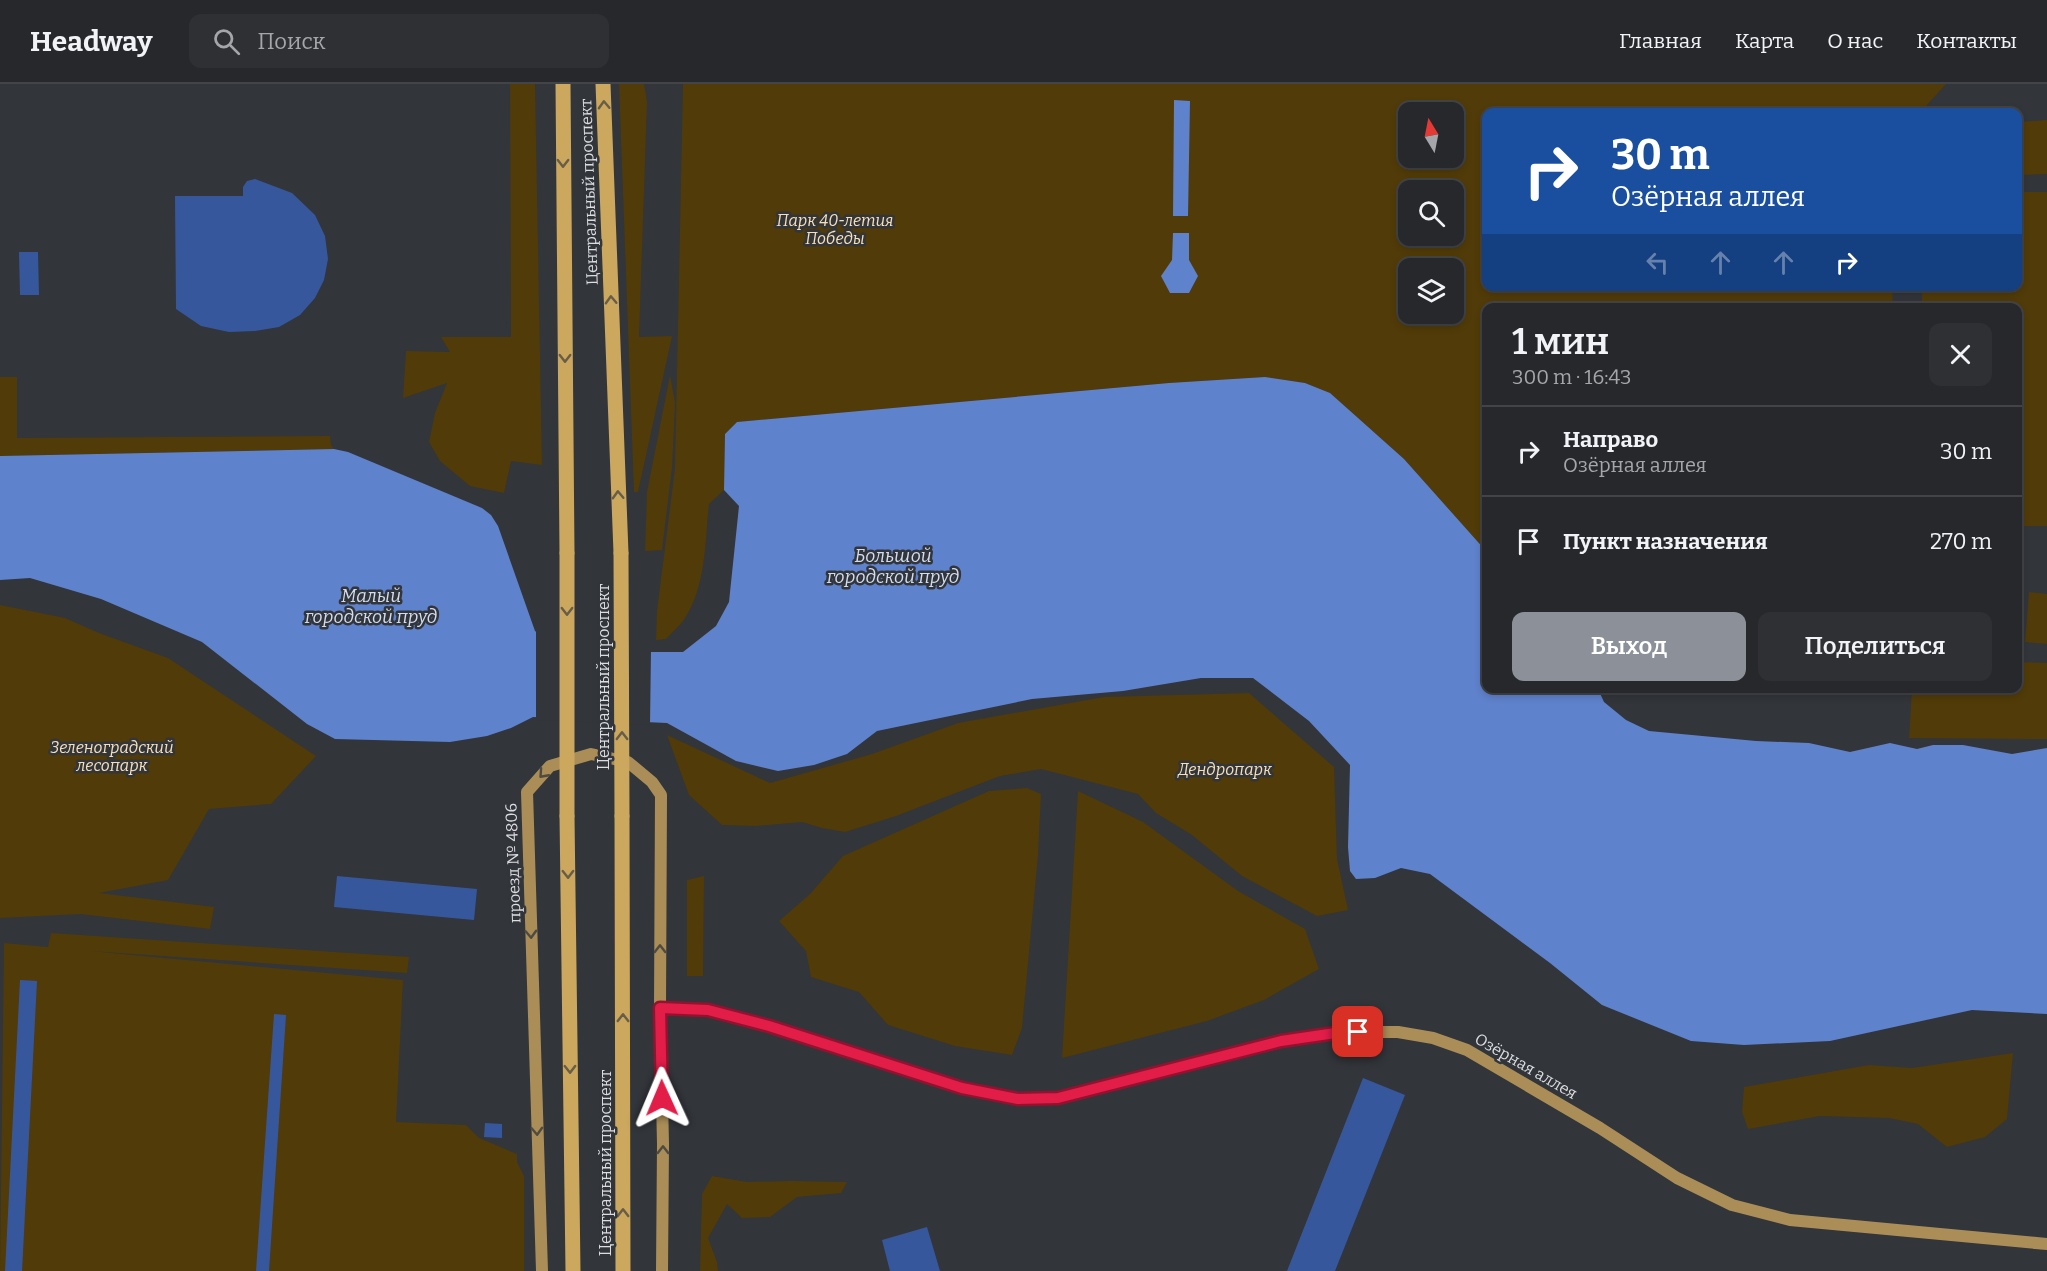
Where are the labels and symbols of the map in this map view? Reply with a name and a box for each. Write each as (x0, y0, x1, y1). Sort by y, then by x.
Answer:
street label: Центральный проспект (576, 98, 602, 286)
one-way arrow (597, 101, 610, 110)
north arrow (1398, 102, 1464, 168)
one-way arrow (557, 159, 570, 168)
park label: Парк 40-летия Победы (777, 211, 893, 248)
one-way arrow (605, 295, 617, 304)
one-way arrow (559, 354, 571, 363)
one-way arrow (612, 490, 625, 499)
water label: Большой городской пруд (826, 545, 959, 588)
street label: Центральный проспект (594, 584, 613, 770)
water label: Малый городской пруд (304, 585, 437, 628)
one-way arrow (561, 607, 573, 616)
one-way arrow (616, 732, 628, 741)
park label: Зеленоградский лесопарк (50, 738, 174, 775)
park label: Дендропарк (1177, 760, 1273, 779)
one-way arrow (539, 767, 550, 777)
street label: проезд № 4806 (501, 803, 525, 923)
one-way arrow (562, 870, 574, 879)
one-way arrow (525, 929, 537, 938)
one-way arrow (654, 945, 666, 954)
pin (1332, 1006, 1383, 1057)
one-way arrow (617, 1013, 629, 1022)
street label: Озёрная аллея (1471, 1029, 1581, 1103)
one-way arrow (564, 1065, 576, 1074)
position arrow (630, 1066, 694, 1130)
street label: Центральный проспект (596, 1070, 615, 1256)
one-way arrow (531, 1127, 544, 1136)
one-way arrow (657, 1145, 669, 1154)
one-way arrow (617, 1208, 629, 1217)

